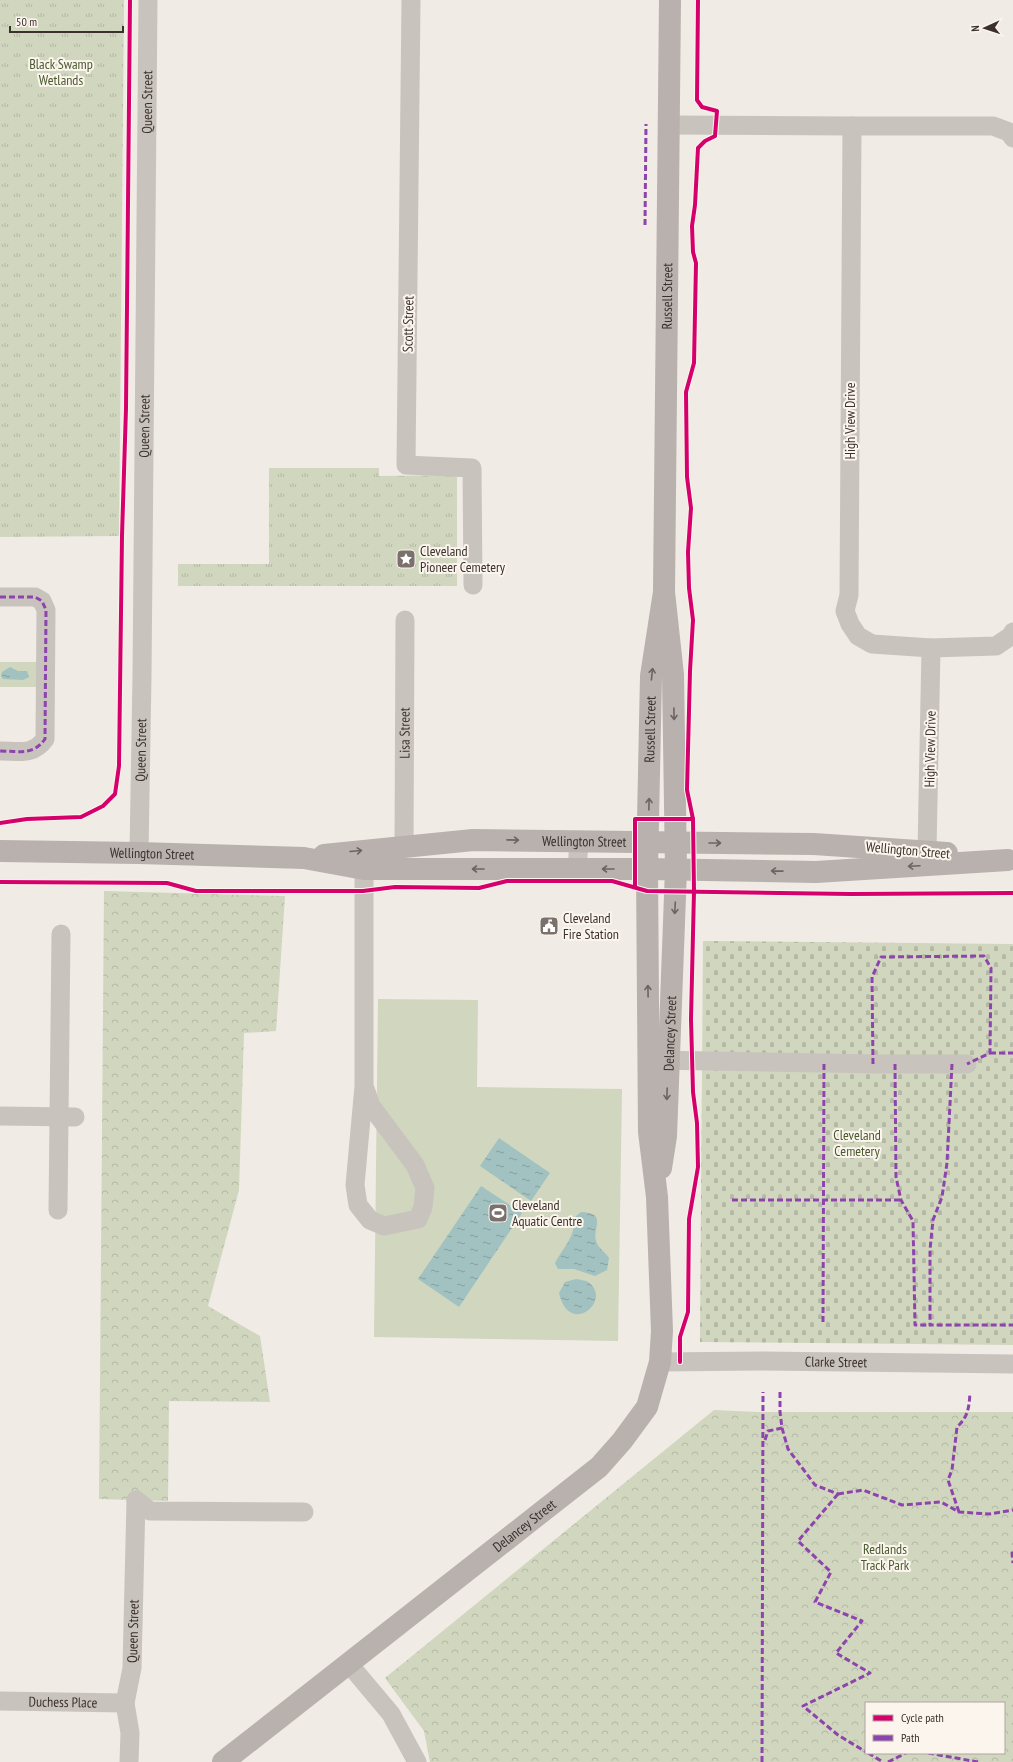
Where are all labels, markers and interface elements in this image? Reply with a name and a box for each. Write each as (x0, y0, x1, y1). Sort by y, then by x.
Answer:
scale bar (10, 8, 123, 34)
north arrow (965, 8, 1005, 48)
text: 50 m (16, 14, 37, 29)
text: N (968, 25, 982, 32)
park label: Black Swamp Wetlands (29, 55, 93, 89)
street label: Queen Street (138, 70, 156, 134)
street label: Russell Street (658, 263, 676, 329)
street label: Scott Street (399, 295, 417, 352)
street label: High View Drive (841, 382, 859, 459)
street label: Queen Street (135, 394, 154, 458)
place label: Cleveland Pioneer Cemetery (420, 542, 506, 576)
place icon: Cleveland Pioneer Cemetery (395, 548, 417, 570)
one-way arrow (648, 668, 655, 681)
street label: Russell Street (640, 696, 660, 763)
street label: Lisa Street (395, 707, 414, 759)
one-way arrow (670, 707, 677, 720)
street label: High View Drive (920, 710, 940, 788)
street label: Queen Street (131, 718, 150, 782)
one-way arrow (645, 798, 653, 811)
street label: Wellington Street (542, 832, 627, 851)
one-way arrow (506, 837, 519, 844)
street label: Wellington Street (865, 837, 951, 863)
one-way arrow (708, 839, 721, 847)
street label: Wellington Street (110, 844, 195, 864)
one-way arrow (349, 848, 362, 855)
one-way arrow (907, 862, 920, 869)
one-way arrow (472, 865, 485, 873)
one-way arrow (602, 865, 615, 873)
one-way arrow (771, 867, 784, 875)
one-way arrow (671, 901, 679, 914)
place label: Cleveland Fire Station (563, 909, 619, 943)
public building icon: Cleveland Fire Station (538, 915, 560, 937)
one-way arrow (644, 985, 652, 998)
street label: Delancey Street (659, 995, 680, 1071)
one-way arrow (664, 1087, 671, 1100)
park label: Cleveland Cemetery (833, 1126, 881, 1160)
place label: Cleveland Aquatic Centre (512, 1196, 582, 1230)
sports icon: Cleveland Aquatic Centre (487, 1202, 509, 1224)
street label: Clarke Street (805, 1353, 867, 1371)
street label: Delancey Street (489, 1495, 560, 1556)
park label: Redlands Track Park (861, 1540, 910, 1574)
street label: Queen Street (123, 1599, 143, 1663)
street label: Duchess Place (29, 1692, 98, 1712)
legend (865, 1702, 1005, 1754)
text: Cycle path (901, 1710, 944, 1725)
text: Path (901, 1730, 919, 1745)

